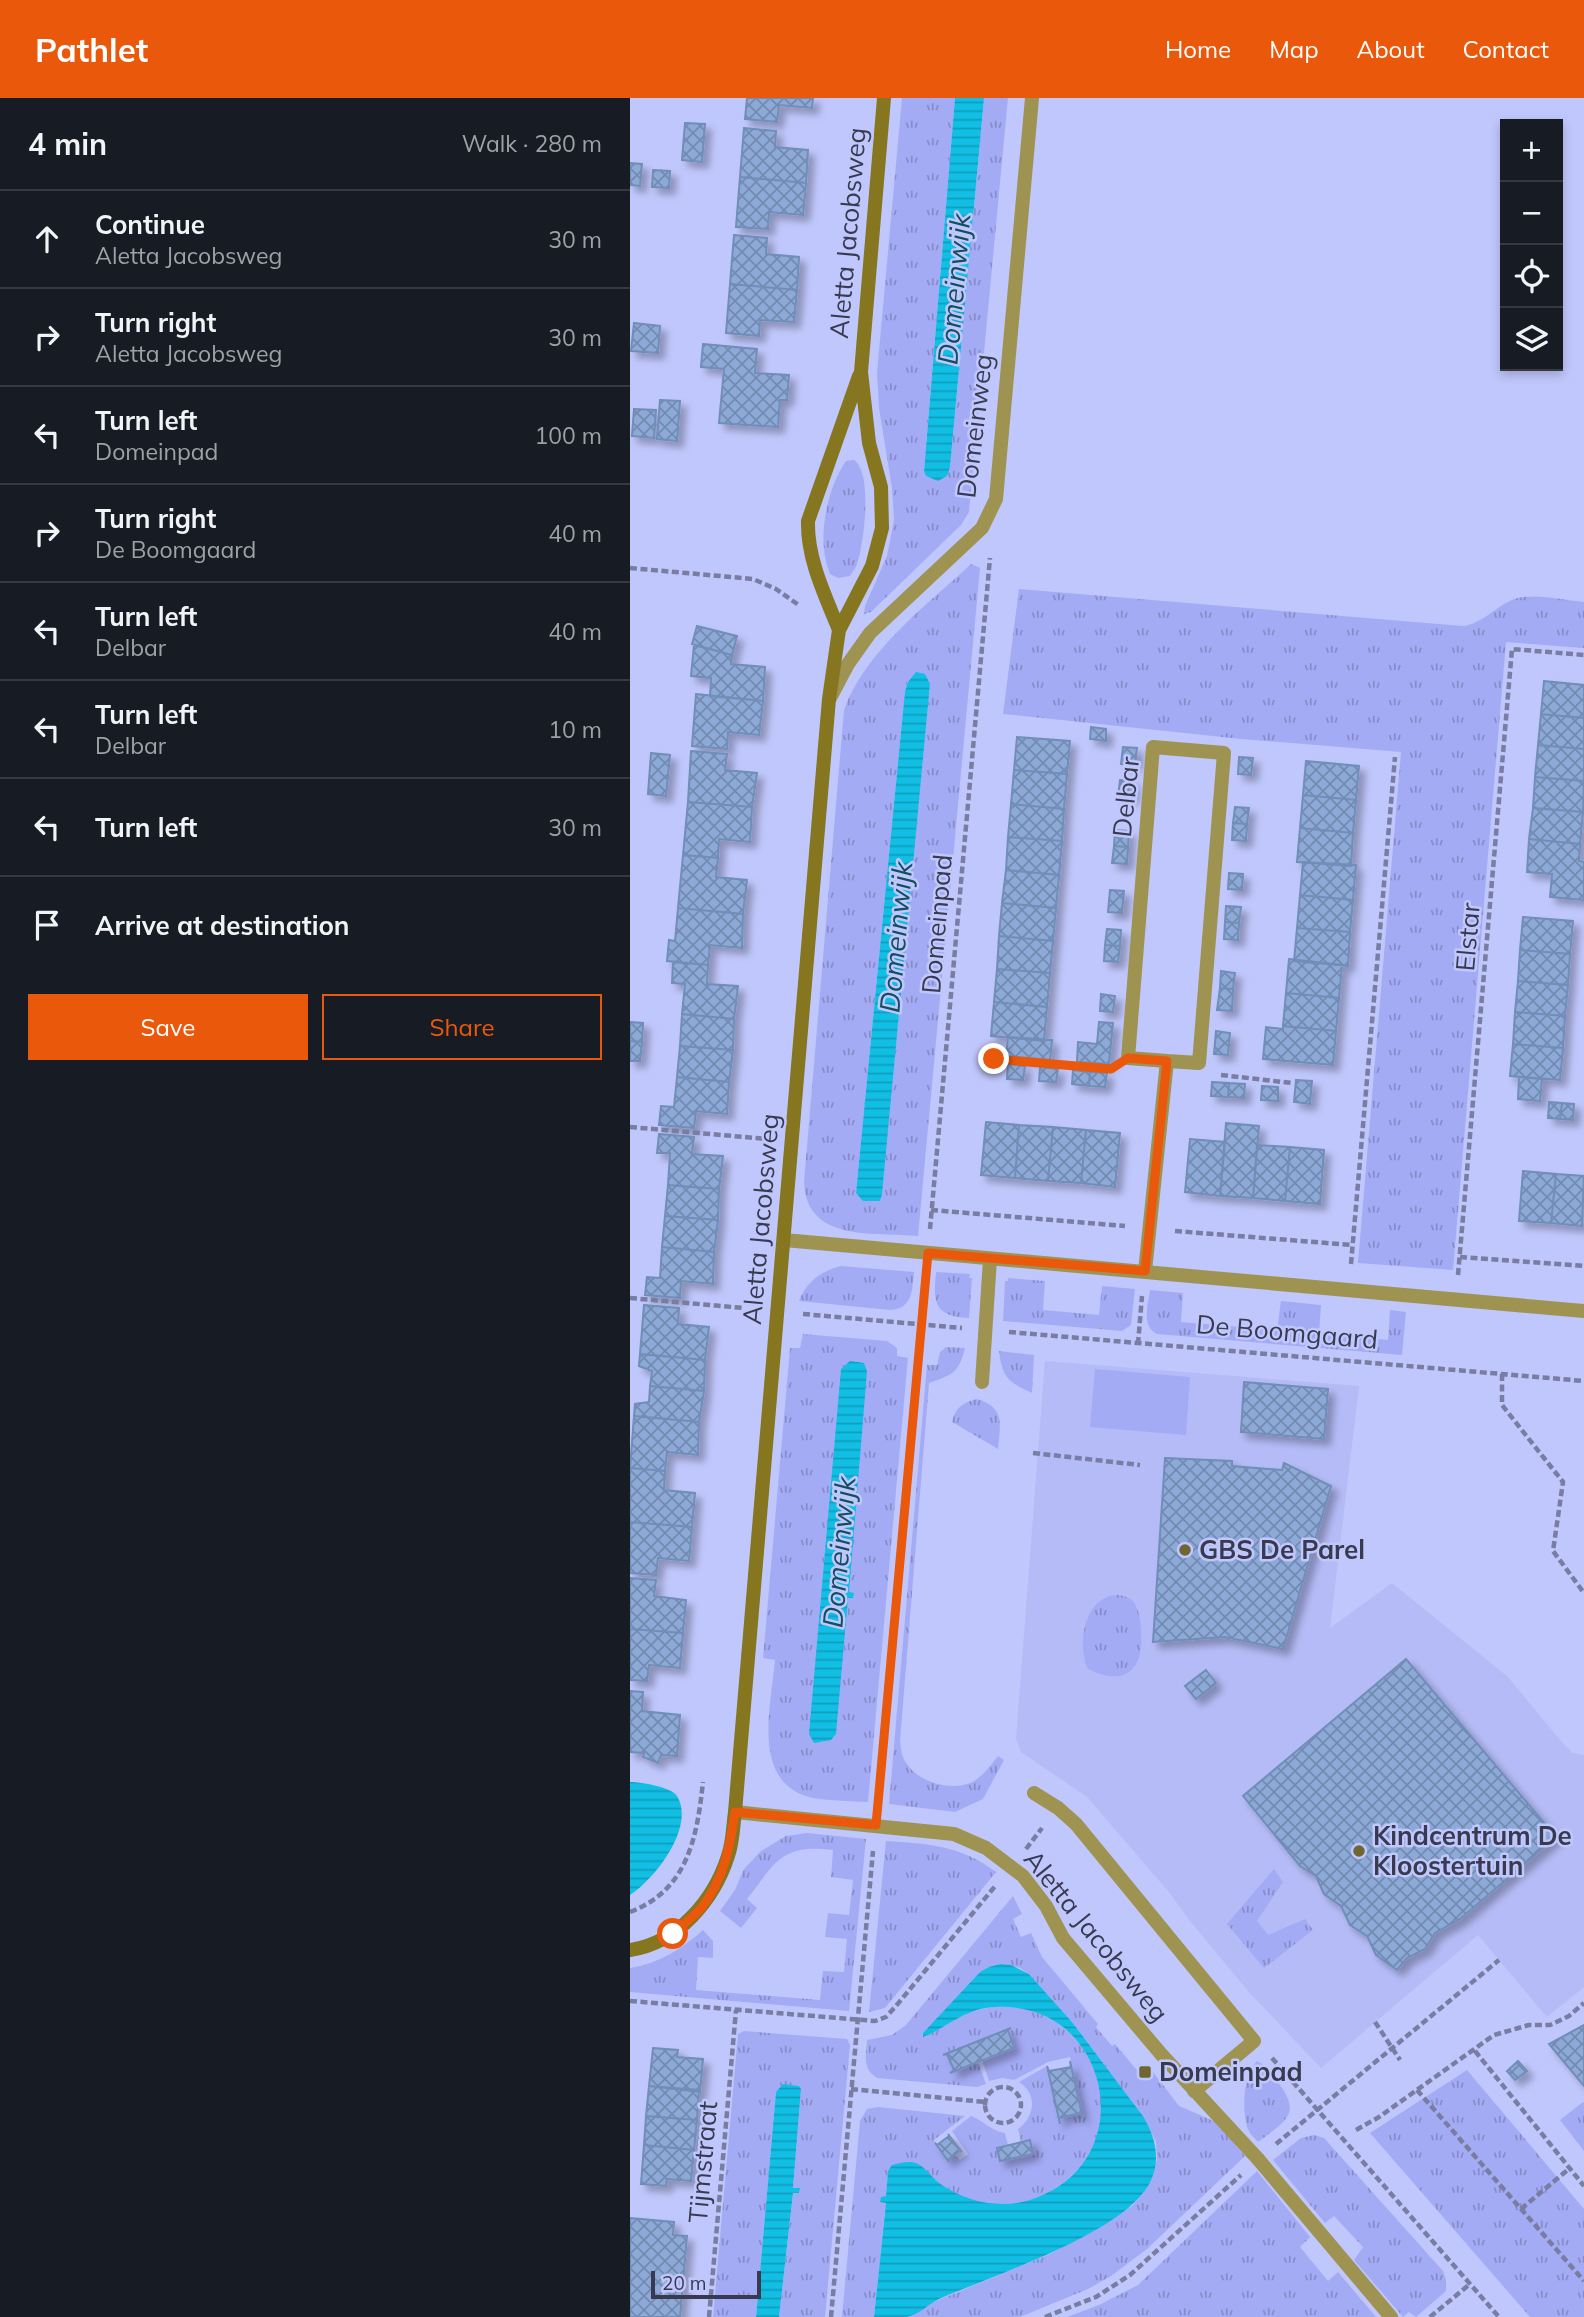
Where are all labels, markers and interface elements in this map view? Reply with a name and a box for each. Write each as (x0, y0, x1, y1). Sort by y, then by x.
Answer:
text: Pathlet (35, 29, 148, 70)
text: Home (1165, 34, 1231, 64)
text: Map (1269, 34, 1319, 64)
text: About (1357, 34, 1425, 64)
text: Contact (1463, 34, 1549, 64)
map controls (1500, 119, 1563, 371)
button: + (1500, 119, 1563, 182)
text: 4 min (28, 125, 107, 163)
street label: Aletta Jacobsweg (822, 126, 873, 340)
text: Walk · 280 m (462, 129, 602, 158)
button: − (1500, 182, 1563, 245)
text: Continue (95, 208, 205, 241)
water label: Domeinwijk (929, 210, 978, 366)
icon: ahead (28, 220, 66, 258)
text: 30 m (548, 225, 602, 254)
text: Aletta Jacobsweg (95, 241, 282, 270)
button: locate (1500, 245, 1563, 308)
text: Turn right (95, 306, 216, 339)
button: layers (1500, 308, 1563, 371)
icon: right (28, 318, 66, 356)
text: 30 m (548, 323, 602, 352)
text: Aletta Jacobsweg (95, 339, 282, 368)
street label: Domeinweg (949, 352, 1000, 500)
text: Turn left (95, 404, 197, 437)
icon: left (28, 416, 66, 454)
text: 100 m (534, 421, 602, 450)
text: Domeinpad (95, 437, 218, 466)
text: Turn right (95, 502, 216, 535)
icon: right (28, 514, 66, 552)
text: 40 m (548, 519, 602, 548)
text: De Boomgaard (95, 535, 256, 564)
text: Turn left (95, 600, 197, 633)
icon: left (28, 612, 66, 650)
text: 40 m (548, 617, 602, 646)
text: Delbar (95, 633, 166, 662)
text: Turn left (95, 698, 197, 731)
icon: left (28, 710, 66, 748)
text: 10 m (548, 715, 602, 744)
text: Delbar (95, 731, 166, 760)
street label: Delbar (1105, 755, 1146, 839)
icon: left (28, 808, 66, 846)
text: Turn left (95, 811, 197, 844)
text: 30 m (548, 813, 602, 842)
street label: Domeinpad (914, 853, 959, 995)
water label: Domeinwijk (871, 858, 920, 1014)
street label: Elstar (1448, 901, 1487, 972)
icon: arrive (28, 906, 66, 944)
text: Arrive at destination (95, 909, 350, 942)
button: Save (28, 994, 308, 1060)
button: Share (322, 994, 602, 1060)
route end (978, 1043, 1009, 1074)
street label: Aletta Jacobsweg (735, 1112, 786, 1326)
street label: De Boomgaard (1195, 1307, 1379, 1356)
water label: Domeinwijk (814, 1473, 863, 1629)
place label: GBS De Parel (1199, 1533, 1365, 1566)
marker: GBS De Parel (1177, 1542, 1193, 1558)
place label: Kindcentrum De Kloostertuin (1373, 1819, 1572, 1882)
street label: Aletta Jacobsweg (1017, 1843, 1176, 2028)
marker: Kindcentrum De Kloostertuin (1351, 1843, 1367, 1859)
route start (657, 1918, 688, 1949)
place label: Domeinpad (1159, 2055, 1303, 2088)
marker: Domeinpad (1137, 2064, 1153, 2080)
street label: Tijmstraat (681, 2100, 724, 2224)
scale bar (651, 2268, 761, 2300)
text: 20 m (662, 2271, 706, 2295)

